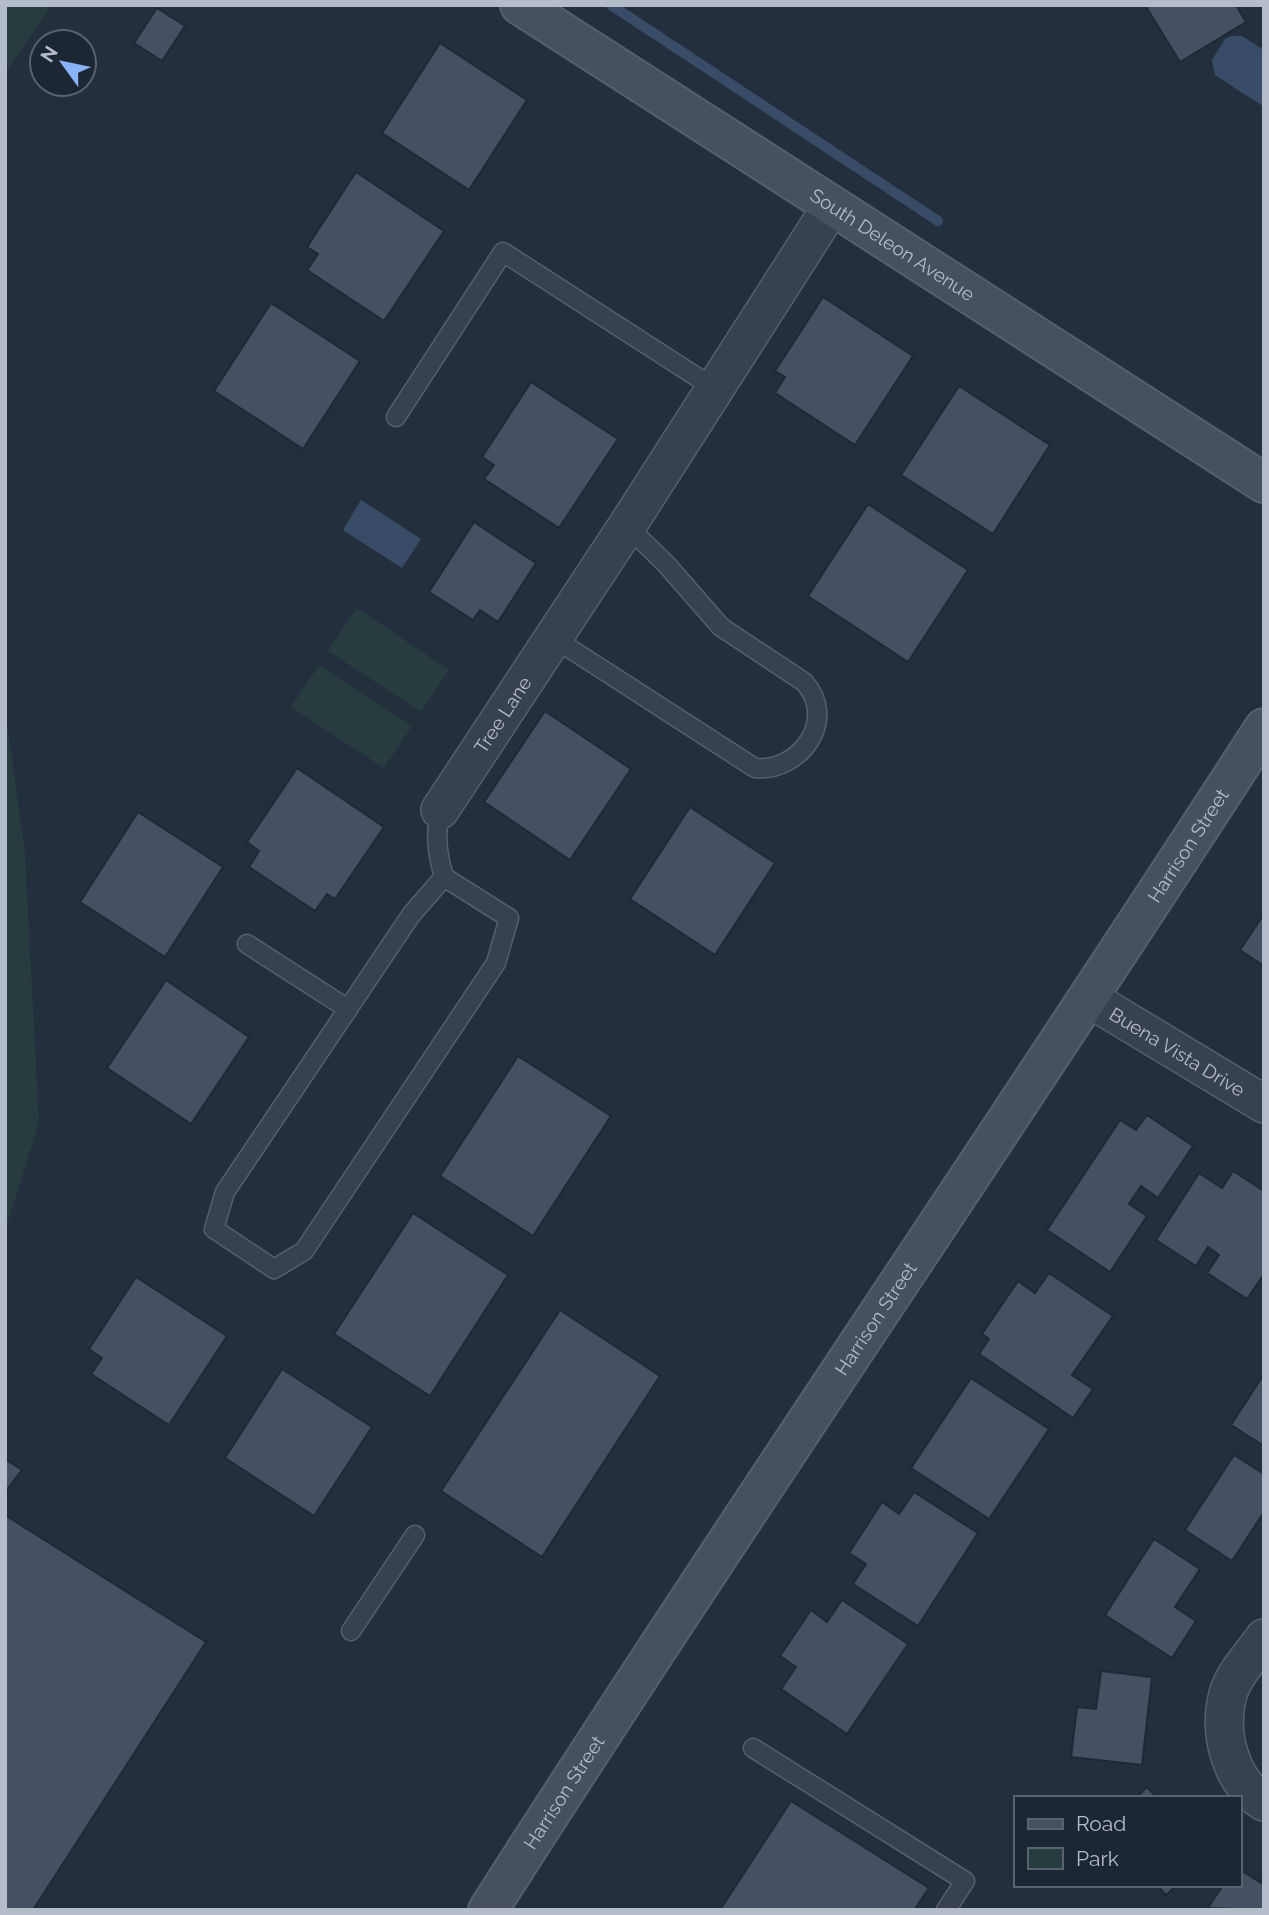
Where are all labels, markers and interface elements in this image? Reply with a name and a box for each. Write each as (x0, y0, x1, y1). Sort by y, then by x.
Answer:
north arrow (28, 28, 98, 98)
text: N (36, 42, 62, 66)
street label: South Deleon Avenue (806, 184, 979, 305)
street label: Tree Lane (470, 672, 536, 757)
street label: Harrison Street (1143, 784, 1233, 906)
street label: Buena Vista Drive (1106, 1003, 1249, 1101)
street label: Harrison Street (830, 1257, 921, 1379)
street label: Harrison Street (519, 1731, 609, 1853)
legend (1014, 1796, 1241, 1887)
text: Road (1076, 1811, 1126, 1836)
text: Park (1076, 1846, 1119, 1871)

